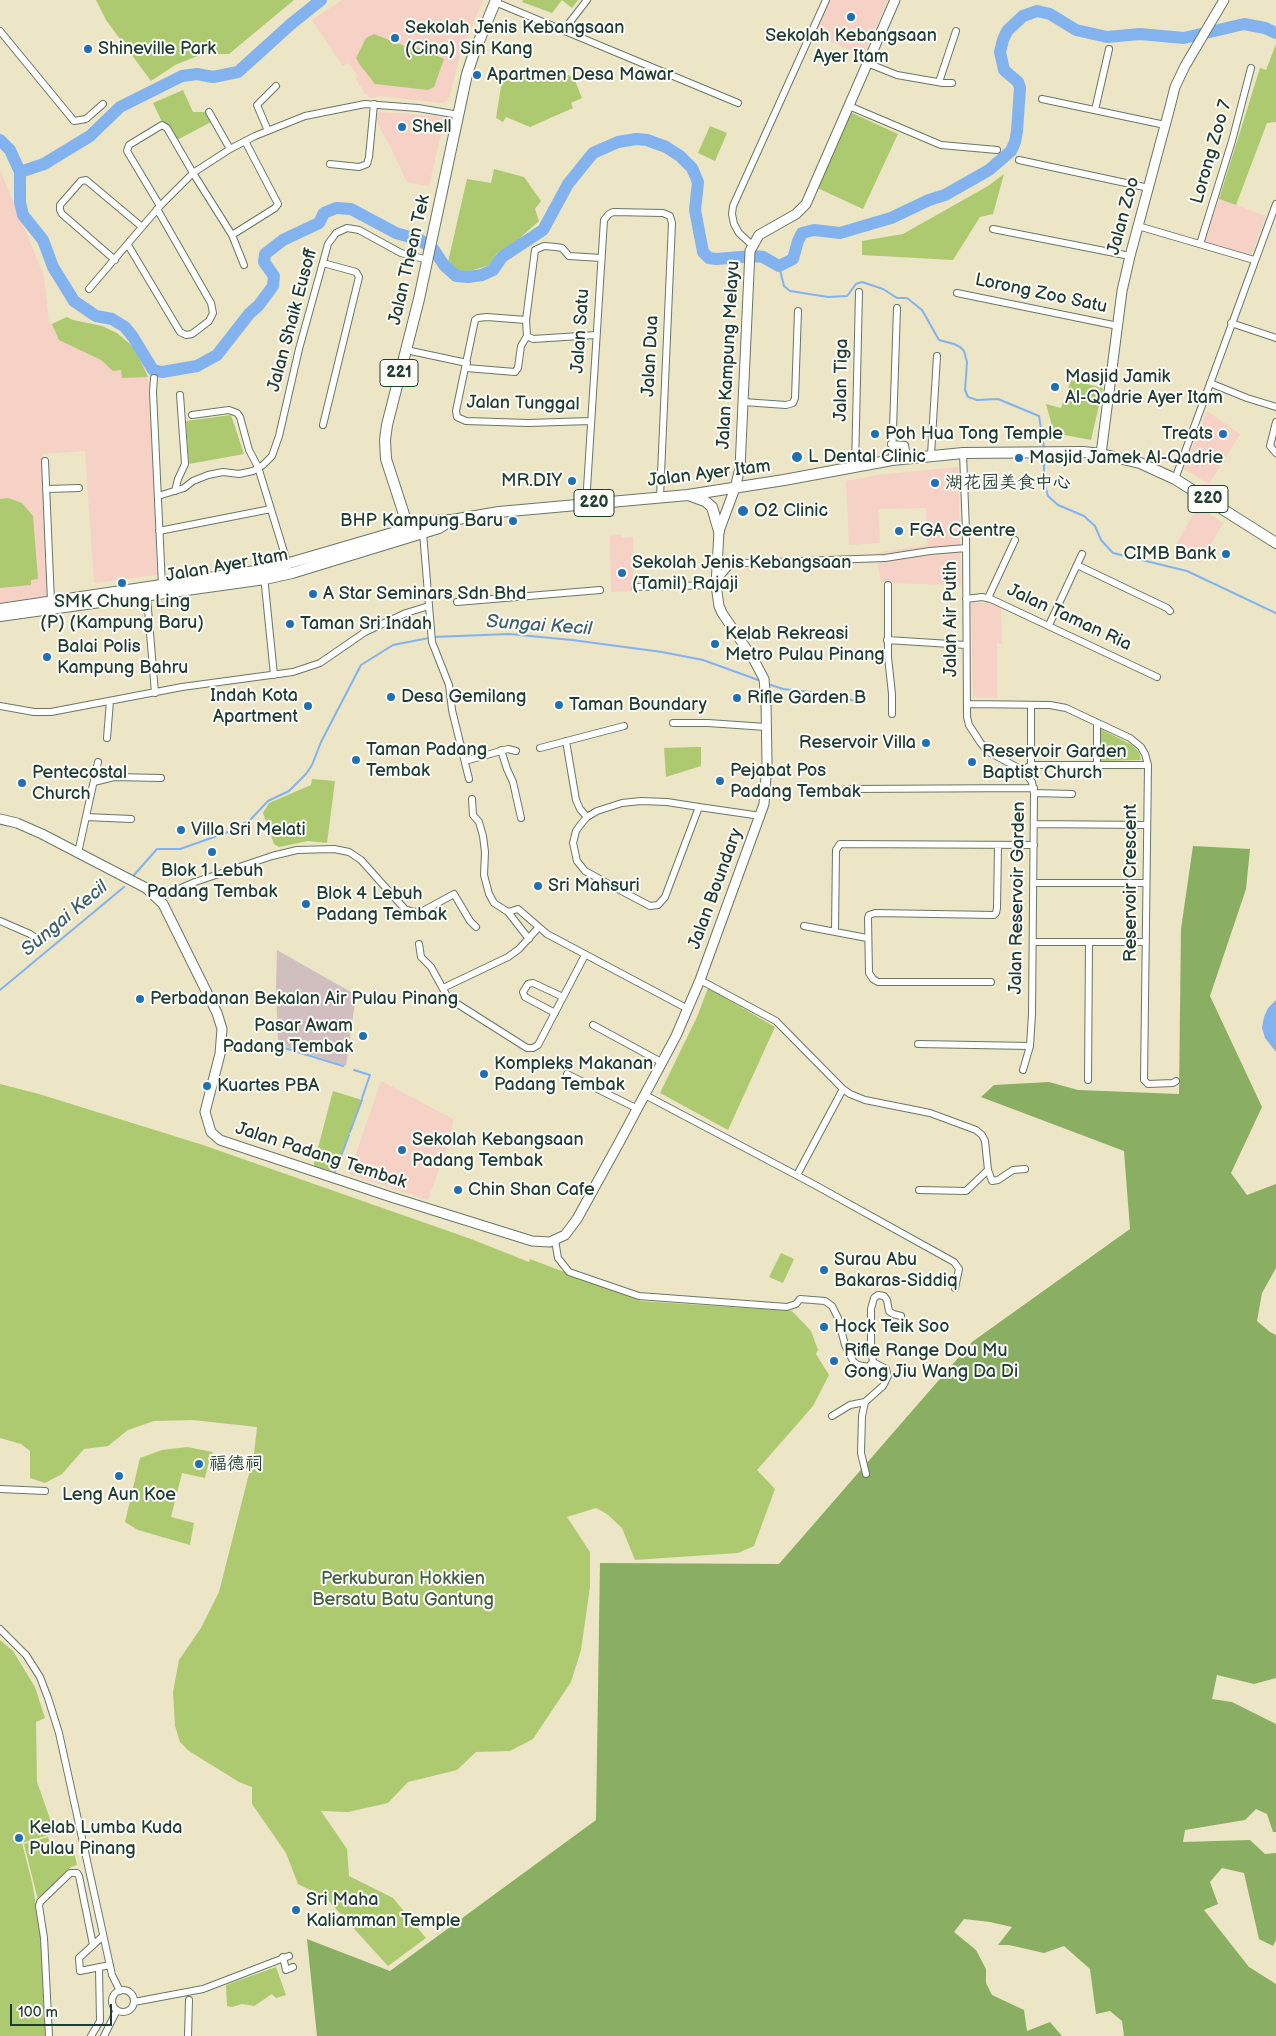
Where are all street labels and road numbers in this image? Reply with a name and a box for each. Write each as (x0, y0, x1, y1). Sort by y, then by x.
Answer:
street label: Lorong Zoo 7 (1187, 98, 1237, 206)
street label: Jalan Zoo (1103, 175, 1145, 257)
street label: Jalan Thean Tek (385, 193, 435, 327)
street label: Jalan Shaik Eusoff (263, 246, 323, 394)
street label: Jalan Kampung Melayu (713, 260, 745, 450)
street label: Lorong Zoo Satu (973, 269, 1109, 319)
street label: Jalan Satu (567, 288, 595, 374)
street label: Jalan Dua (638, 315, 664, 397)
street label: Jalan Tiga (830, 338, 854, 422)
road number: 221 (380, 359, 418, 386)
street label: Jalan Tunggal (466, 392, 580, 416)
street label: Jalan Ayer Itam (646, 456, 772, 492)
road number: 220 (1188, 486, 1228, 512)
road number: 220 (574, 489, 614, 516)
street label: Jalan Ayer Itam (164, 545, 290, 587)
street label: Jalan Air Putih (940, 561, 962, 677)
street label: Jalan Taman Ria (1003, 580, 1135, 656)
street label: Jalan Reservoir Garden (1006, 801, 1030, 995)
street label: Reservoir Crescent (1120, 804, 1142, 962)
street label: Jalan Boundary (684, 826, 748, 952)
street label: Jalan Padang Tembak (233, 1118, 409, 1194)

